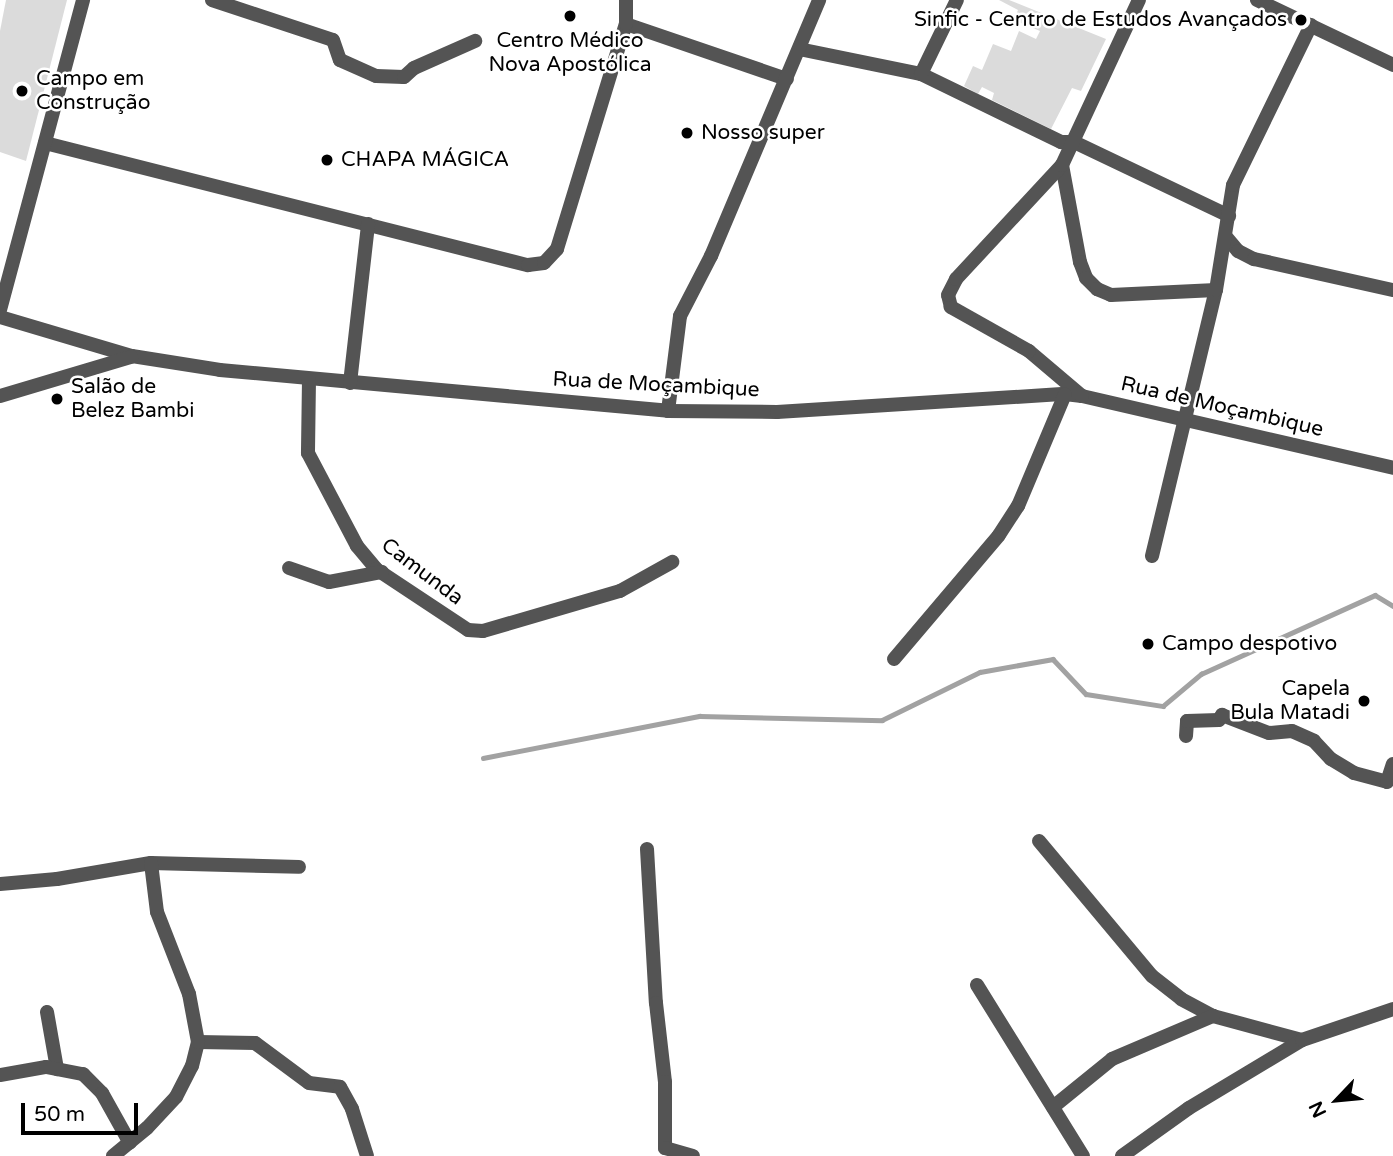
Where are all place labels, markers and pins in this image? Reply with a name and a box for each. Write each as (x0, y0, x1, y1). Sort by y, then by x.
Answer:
marker: Centro Médico Nova Apostólica (560, 6, 580, 26)
place label: Sinfic - Centro de Estudos Avançados (914, 7, 1287, 33)
marker: Sinfic - Centro de Estudos Avançados (1293, 12, 1309, 28)
place label: Centro Médico Nova Apostólica (488, 28, 652, 78)
place label: Campo em Construção (36, 66, 150, 116)
marker: Campo em Construção (14, 83, 30, 99)
place label: Nosso super (701, 120, 825, 146)
marker: Nosso super (679, 125, 695, 141)
place label: CHAPA MÁGICA (341, 147, 509, 173)
marker: CHAPA MÁGICA (319, 152, 335, 168)
place label: Salão de Belez Bambi (71, 374, 194, 424)
marker: Salão de Belez Bambi (49, 391, 65, 407)
place label: Campo despotivo (1162, 631, 1337, 657)
marker: Campo despotivo (1140, 636, 1156, 652)
place label: Capela Bula Matadi (1230, 676, 1350, 726)
marker: Capela Bula Matadi (1356, 693, 1372, 709)

